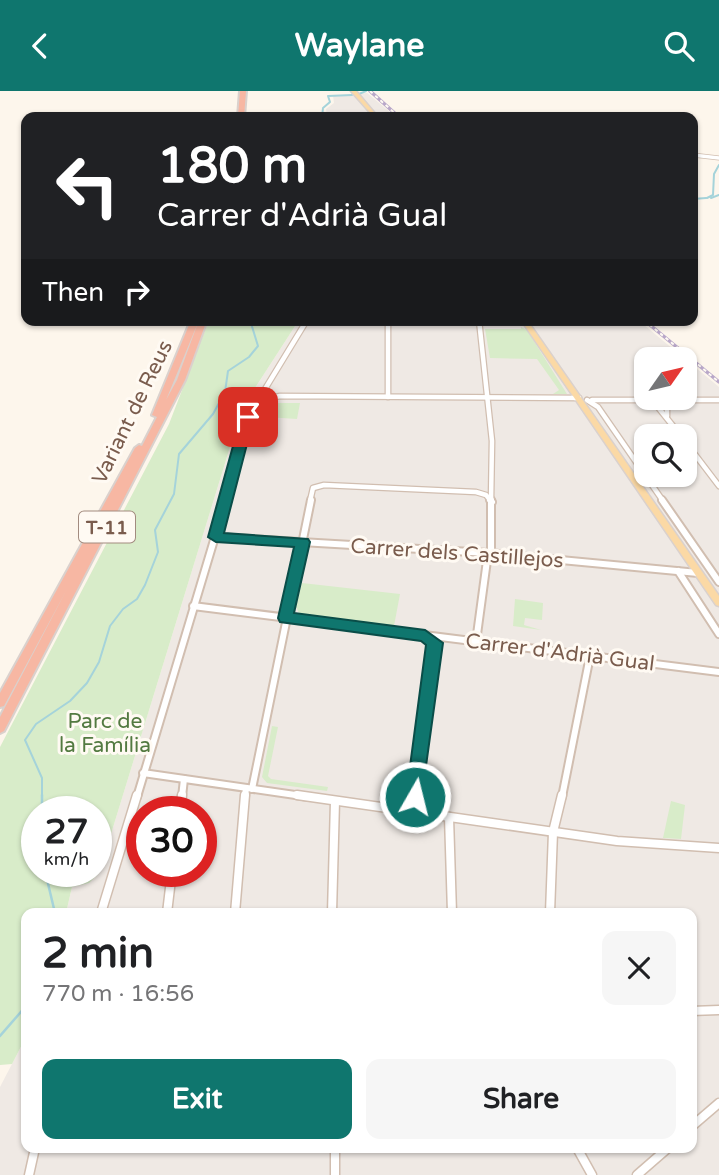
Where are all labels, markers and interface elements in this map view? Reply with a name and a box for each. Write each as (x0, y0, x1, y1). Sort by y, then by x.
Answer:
icon: back (21, 27, 59, 65)
text: Waylane (295, 27, 424, 65)
icon: search (660, 27, 698, 65)
text: 180 m (157, 137, 307, 196)
icon: left (42, 140, 133, 231)
text: Carrer d'Adrià Gual (157, 197, 447, 235)
icon: right (118, 273, 156, 311)
text: Then (42, 277, 104, 308)
street label: Variant de Reus (87, 336, 178, 488)
north arrow (634, 347, 696, 409)
map controls (634, 347, 697, 487)
pin (218, 387, 278, 447)
icon: arrive (229, 398, 267, 436)
button: search (634, 424, 697, 487)
road number: T-11 (79, 511, 135, 543)
street label: Carrer dels Castillejos (350, 534, 564, 573)
street label: Carrer d'Adrià Gual (464, 628, 656, 677)
park label: Parc de la Família (59, 709, 151, 758)
position arrow (378, 760, 452, 834)
speed limit sign: 30 (126, 796, 217, 887)
text: 27 (45, 811, 88, 853)
text: km/h (44, 848, 89, 870)
text: 2 min (42, 928, 154, 979)
button: close (602, 931, 676, 1005)
text: 770 m · 16:56 (42, 980, 194, 1008)
button: Exit (42, 1059, 352, 1139)
button: Share (366, 1059, 676, 1139)

